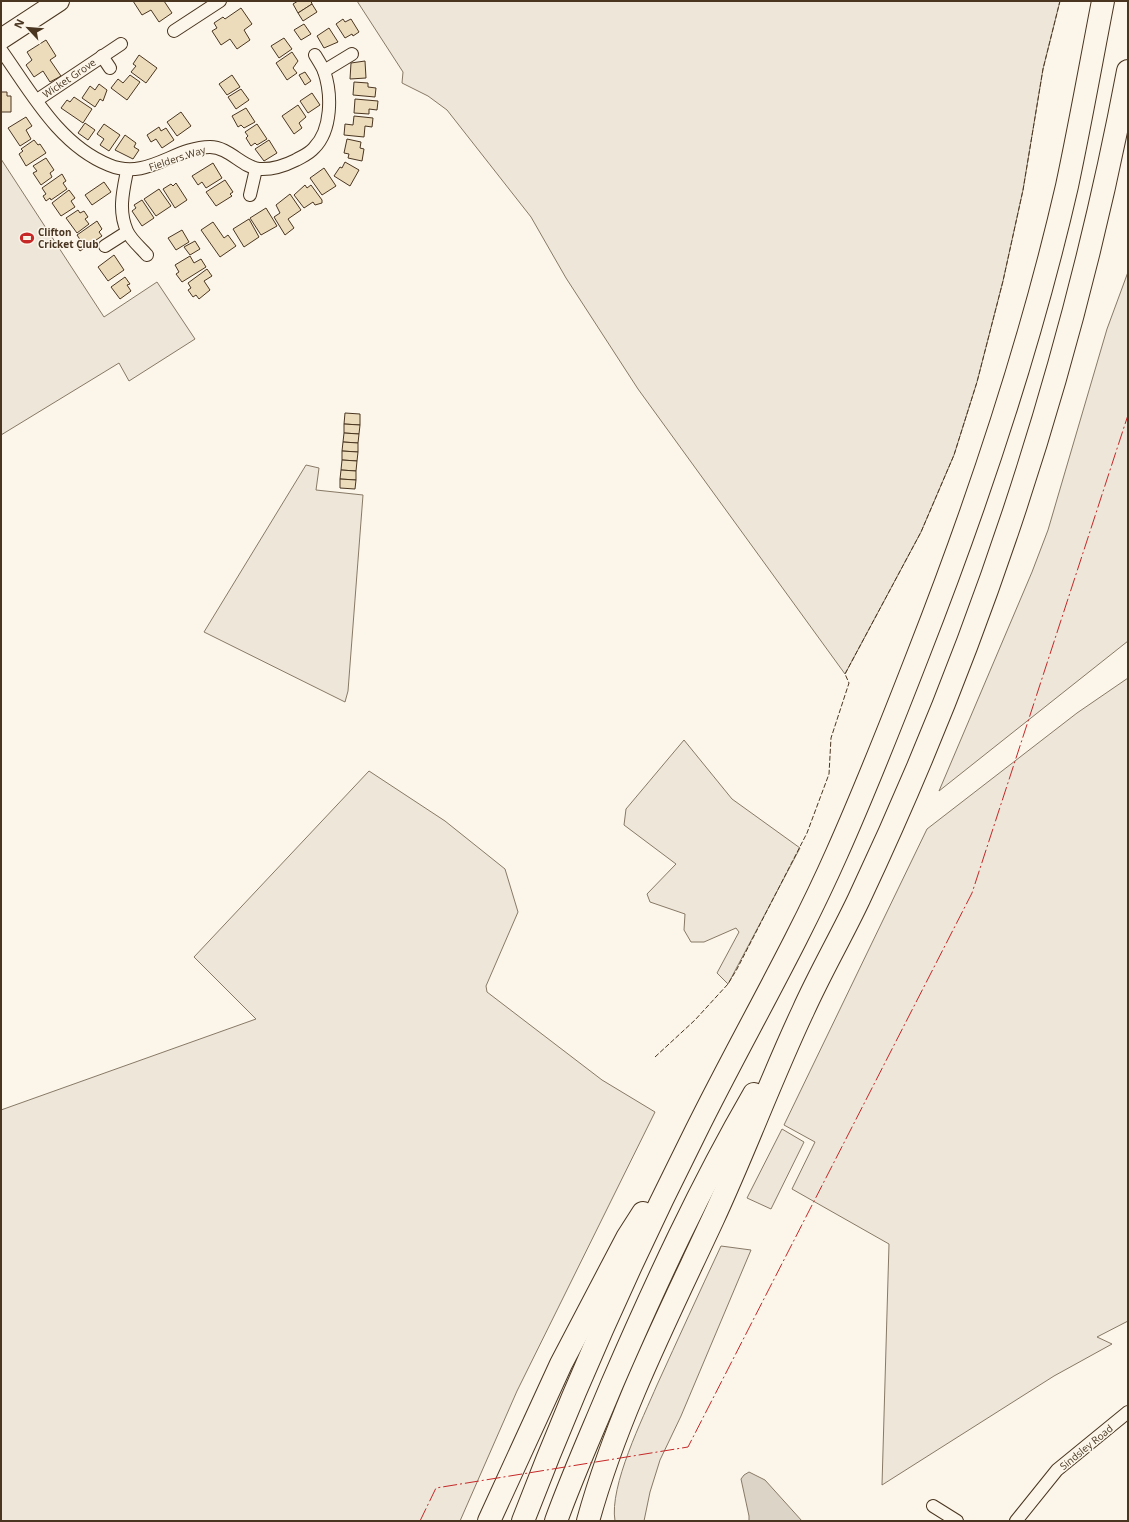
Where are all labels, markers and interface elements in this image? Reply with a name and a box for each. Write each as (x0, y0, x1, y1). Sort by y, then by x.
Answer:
north arrow (8, 8, 48, 48)
text: N (10, 16, 27, 31)
street label: Wicket Grove (40, 55, 99, 101)
street label: Fielders Way (147, 142, 208, 174)
place label: Clifton Cricket Club (38, 225, 98, 251)
sports icon: Clifton Cricket Club (19, 230, 35, 246)
street label: Sindsley Road (1056, 1421, 1116, 1473)

